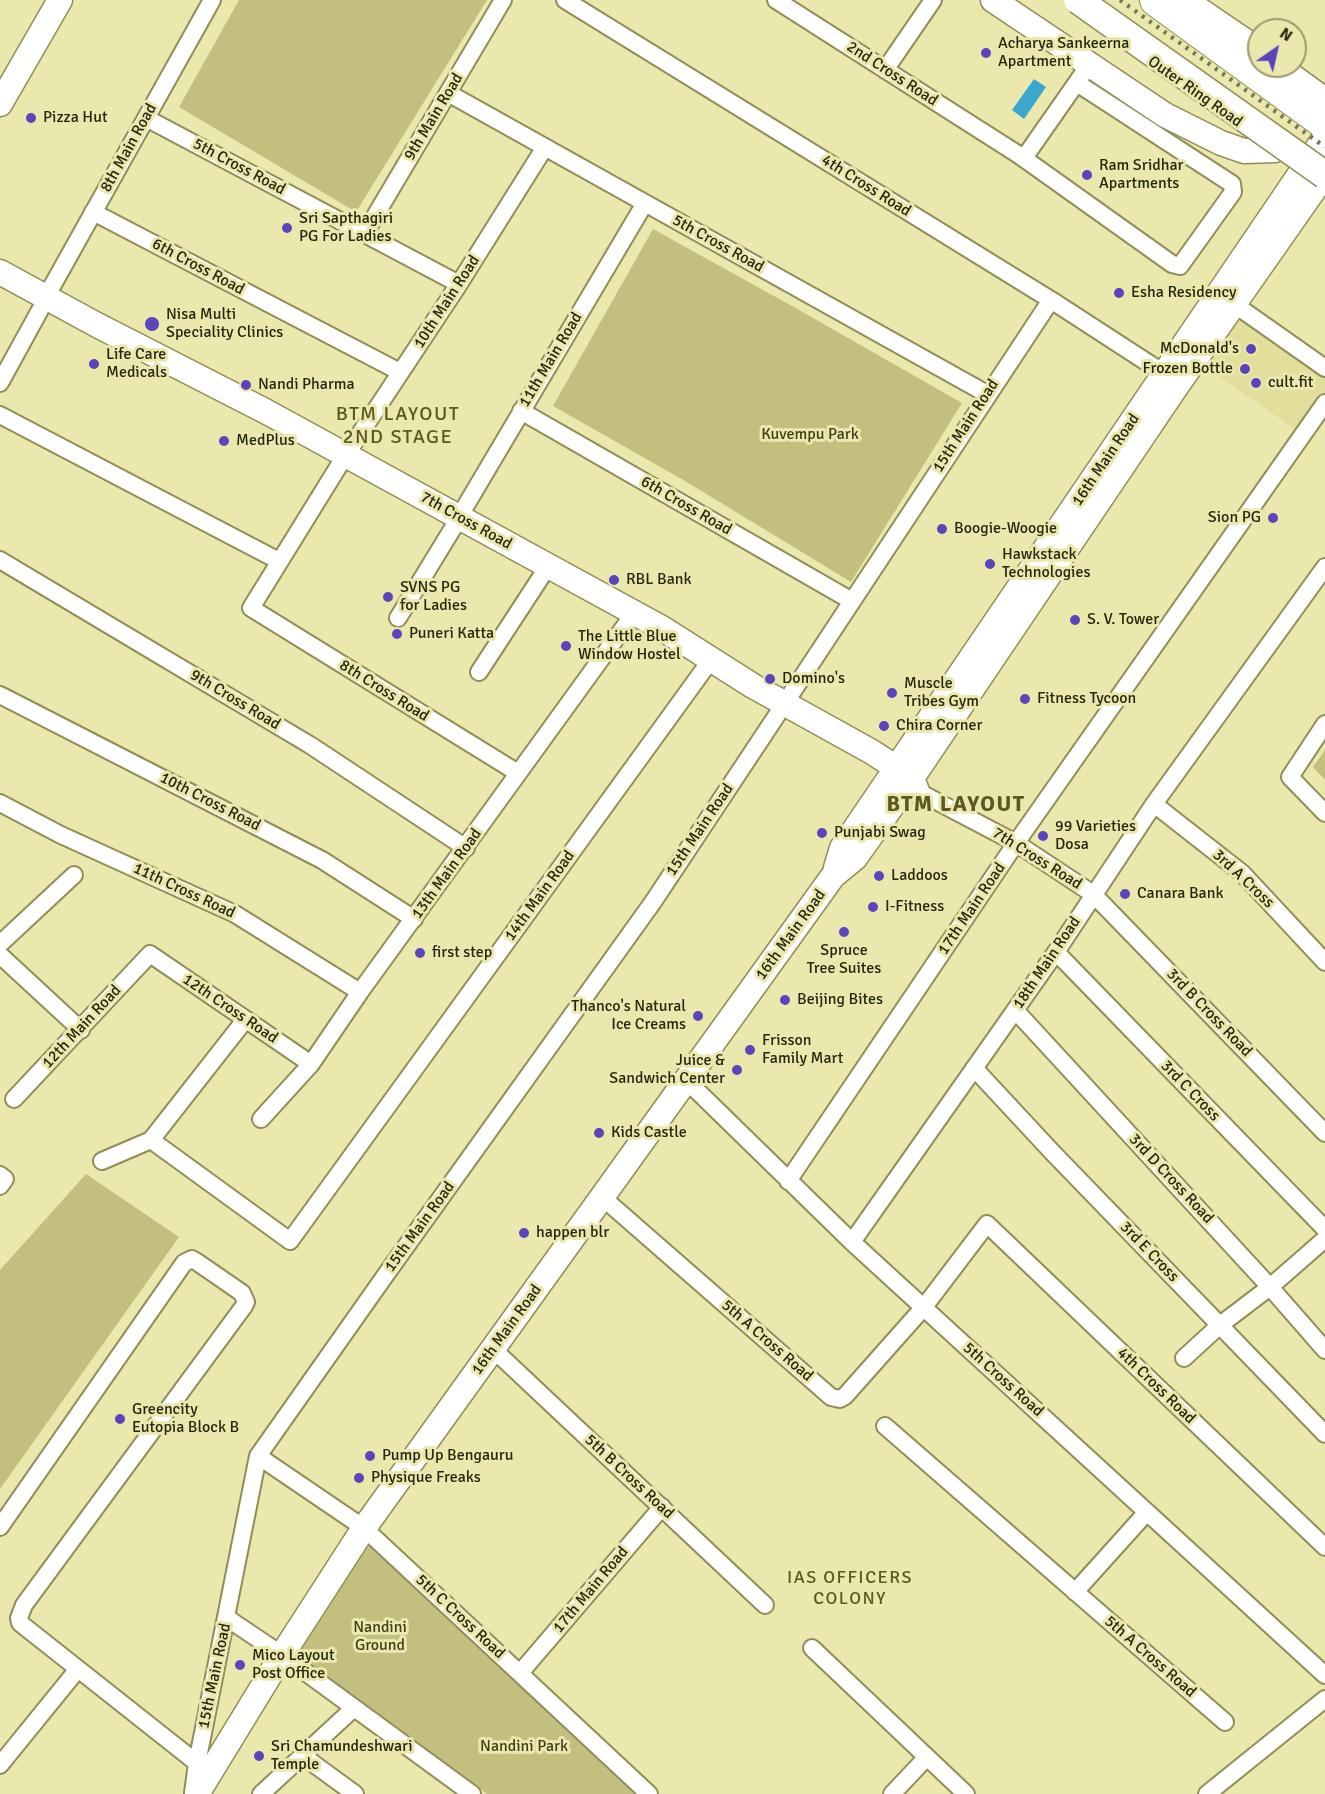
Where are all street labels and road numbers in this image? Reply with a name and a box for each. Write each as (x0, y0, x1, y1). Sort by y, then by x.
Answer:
street label: 2nd Cross Road (843, 37, 941, 111)
street label: Outer Ring Road (1144, 52, 1246, 132)
street label: 9th Main Road (400, 70, 468, 164)
street label: 8th Main Road (97, 100, 161, 196)
street label: 5th Cross Road (190, 135, 288, 199)
street label: 4th Cross Road (818, 151, 914, 221)
street label: 5th Cross Road (669, 211, 767, 277)
street label: 6th Cross Road (149, 235, 247, 299)
street label: 10th Main Road (410, 252, 484, 352)
street label: 11th Main Road (515, 309, 587, 411)
street label: 15th Main Road (929, 376, 1003, 476)
street label: 16th Main Road (1068, 410, 1144, 510)
street label: 6th Cross Road (637, 472, 735, 540)
street label: 7th Cross Road (417, 488, 515, 554)
street label: 8th Cross Road (336, 656, 432, 726)
street label: 9th Cross Road (186, 666, 284, 734)
street label: 10th Cross Road (156, 768, 264, 836)
street label: 15th Main Road (662, 780, 738, 880)
street label: 7th Cross Road (989, 824, 1085, 894)
street label: 13th Main Road (408, 825, 486, 923)
street label: 3rd A Cross (1208, 846, 1278, 912)
street label: 14th Main Road (501, 847, 579, 945)
street label: 11th Cross Road (130, 859, 238, 923)
street label: 17th Main Road (934, 859, 1010, 959)
street label: 16th Main Road (752, 886, 830, 984)
street label: 18th Main Road (1009, 913, 1085, 1013)
street label: 3rd B Cross Road (1162, 965, 1256, 1061)
street label: 12th Cross Road (179, 970, 281, 1048)
street label: 12th Main Road (38, 981, 126, 1073)
street label: 3rd C Cross (1156, 1057, 1224, 1125)
street label: 3rd D Cross Road (1125, 1130, 1217, 1228)
street label: 15th Main Road (381, 1178, 459, 1276)
street label: 3rd E Cross (1116, 1218, 1182, 1286)
street label: 16th Main Road (468, 1281, 546, 1379)
street label: 5th A Cross Road (717, 1296, 817, 1386)
street label: 5th Cross Road (959, 1339, 1047, 1421)
street label: 4th Cross Road (1113, 1344, 1199, 1428)
street label: 5th B Cross Road (580, 1431, 678, 1523)
street label: 17th Main Road (549, 1543, 633, 1637)
street label: 5th C Cross Road (411, 1571, 509, 1663)
street label: 5th A Cross Road (1100, 1612, 1200, 1702)
street label: 15th Main Road (194, 1622, 236, 1730)

